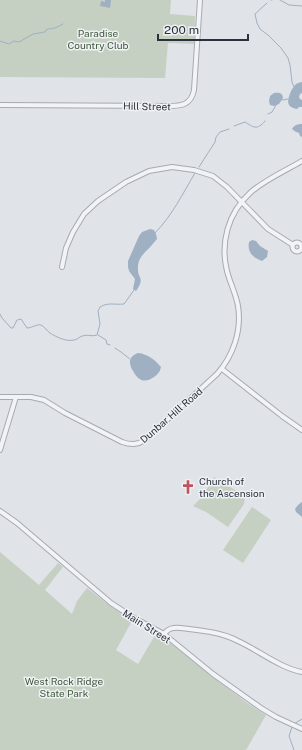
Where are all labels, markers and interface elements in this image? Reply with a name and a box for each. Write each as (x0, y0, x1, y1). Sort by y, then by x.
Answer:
scale bar (158, 16, 248, 42)
text: 200 m (164, 23, 199, 37)
park label: Paradise Country Club (67, 27, 129, 51)
street label: Hill Street (123, 100, 171, 112)
street label: Dunbar Hill Road (137, 385, 205, 445)
place label: Church of the Ascension (199, 475, 265, 499)
church icon: Church of the Ascension (180, 479, 196, 495)
street label: Main Street (121, 607, 173, 646)
park label: West Rock Ridge State Park (25, 675, 104, 699)

